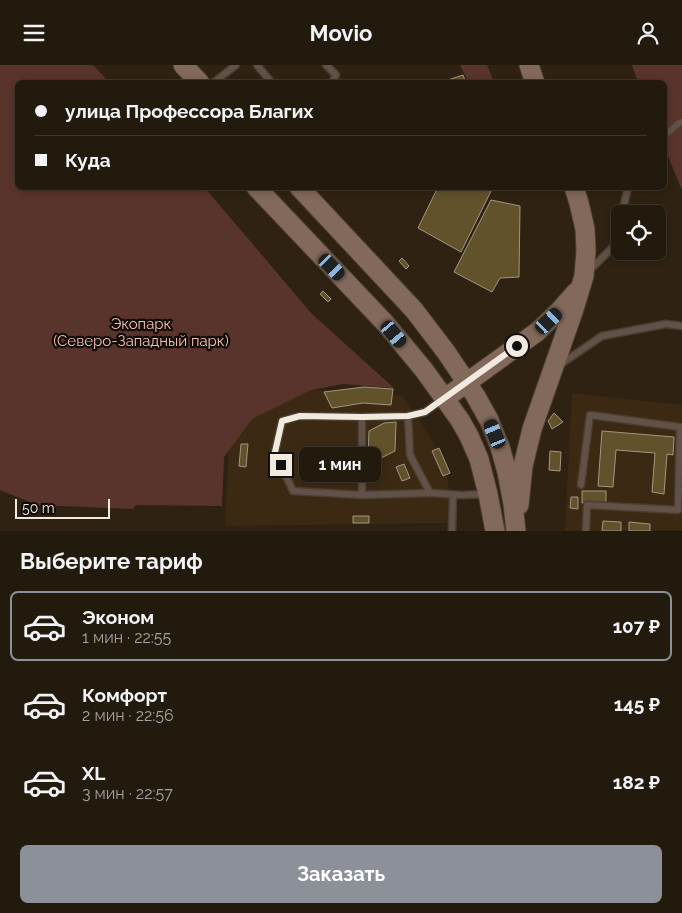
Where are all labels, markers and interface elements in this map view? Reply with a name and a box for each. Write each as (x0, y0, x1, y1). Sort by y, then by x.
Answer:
icon: menu (20, 19, 48, 47)
icon: person (634, 19, 662, 47)
text: Movio (310, 20, 372, 46)
text: улица Профессора Благих (65, 100, 313, 122)
text: Куда (65, 149, 111, 171)
map controls (611, 205, 666, 260)
button: locate (611, 205, 666, 260)
car (316, 251, 347, 283)
car (532, 305, 565, 337)
park label: Экопарк (Северо-Западный парк) (53, 315, 229, 350)
car (378, 318, 409, 350)
route start (506, 335, 528, 357)
car (482, 417, 507, 451)
callout: 1 мин (298, 447, 381, 483)
route end (270, 454, 292, 476)
text: 1 мин (319, 455, 361, 474)
scale bar (15, 495, 110, 519)
text: 50 m (22, 500, 55, 516)
text: Выберите тариф (20, 548, 203, 574)
icon: car (22, 604, 67, 649)
text: Эконом (82, 606, 154, 628)
text: 107 ₽ (613, 615, 660, 637)
text: 1 мин · 22:55 (82, 628, 171, 647)
icon: car (22, 682, 67, 727)
text: Комфорт (82, 684, 167, 706)
text: 145 ₽ (614, 693, 660, 715)
text: 2 мин · 22:56 (82, 706, 174, 725)
icon: car (22, 760, 67, 805)
text: XL (82, 762, 105, 784)
text: 182 ₽ (613, 771, 660, 793)
text: 3 мин · 22:57 (82, 784, 173, 803)
button: Заказать (20, 845, 662, 903)

